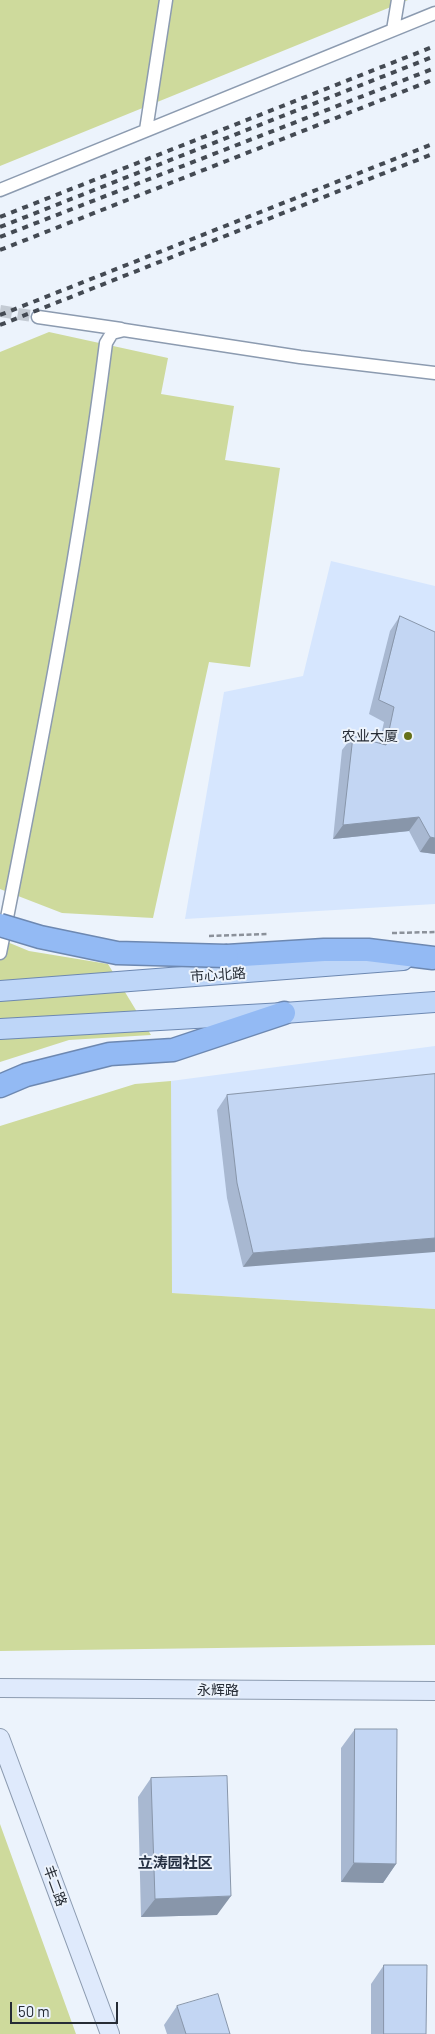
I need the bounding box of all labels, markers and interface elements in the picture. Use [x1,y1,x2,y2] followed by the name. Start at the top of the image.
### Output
[342,728,398,744] place label: 农业大厦
[402,730,414,742] marker: 农业大厦
[189,965,247,985] street label: 市心北路
[197,1682,239,1698] street label: 永辉路
[138,1854,212,1872] district label: 立涛园社区
[40,1863,70,1909] street label: 丰二路
[12,1992,120,2024] scale bar
[18,2002,50,2020] text: 50 m

